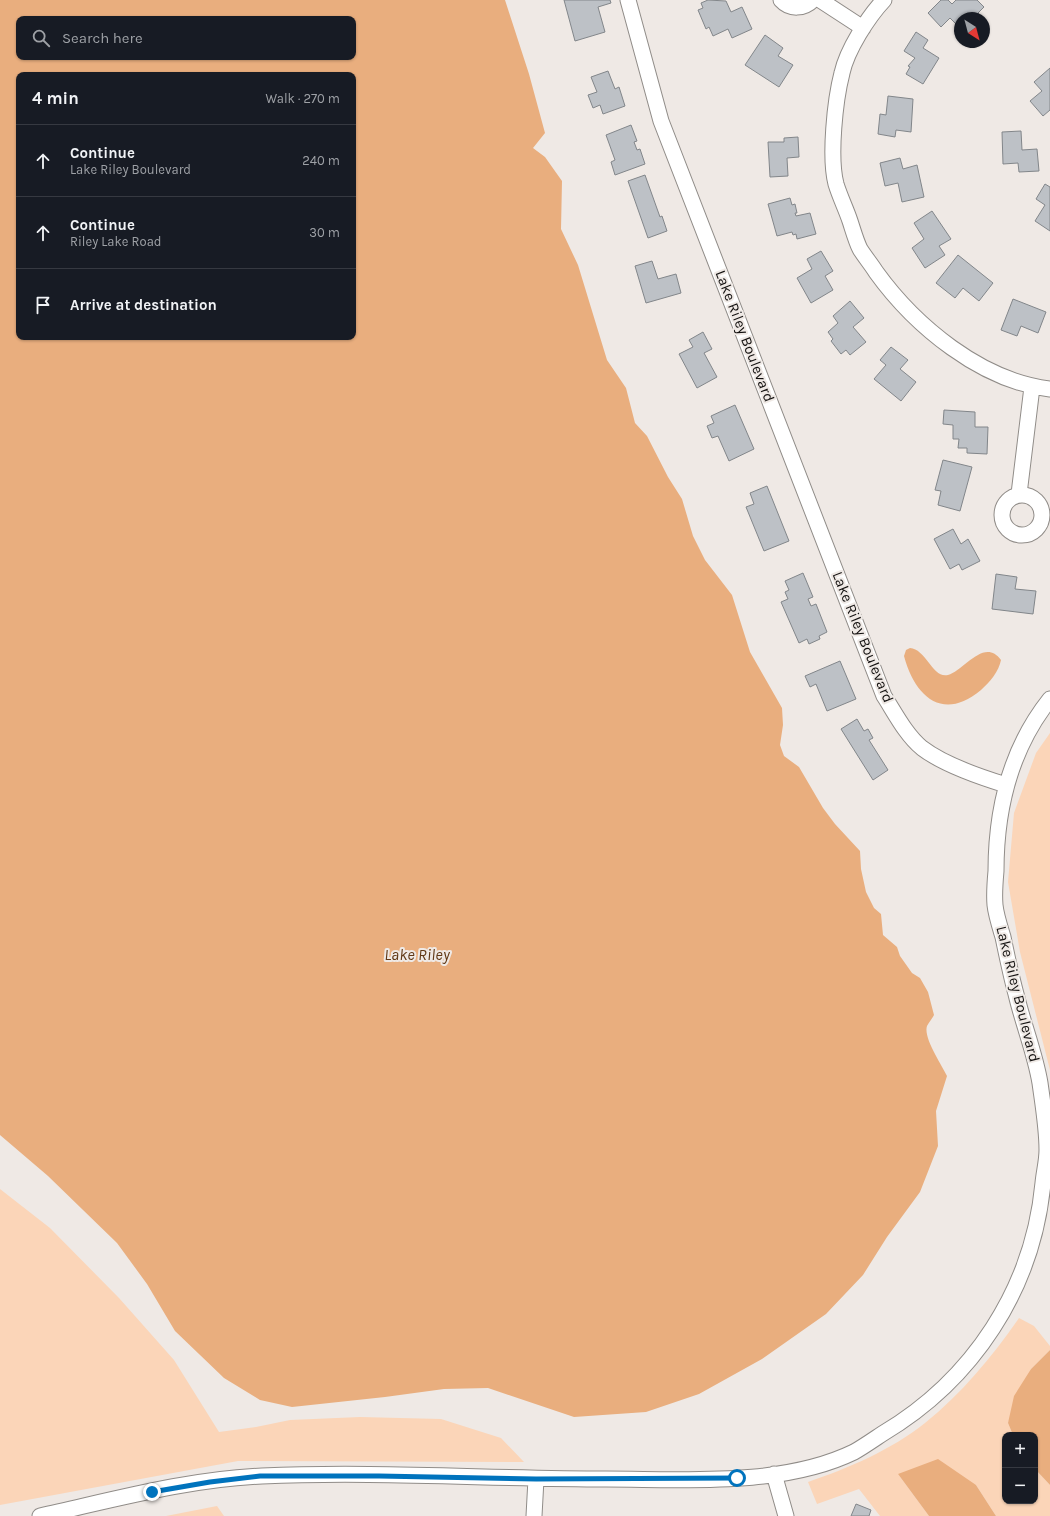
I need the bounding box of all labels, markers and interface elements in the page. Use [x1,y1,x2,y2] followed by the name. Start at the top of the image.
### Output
[954,12,990,48] north arrow
[16,16,356,60] search box
[30,27,52,49] icon: search
[62,29,143,47] text: Search here
[32,88,79,108] text: 4 min
[266,91,340,106] text: Walk · 270 m
[70,144,135,162] text: Continue
[32,150,54,172] icon: ahead
[302,153,340,168] text: 240 m
[70,162,191,177] text: Lake Riley Boulevard
[70,216,135,234] text: Continue
[32,222,54,244] icon: ahead
[309,225,340,240] text: 30 m
[70,234,162,249] text: Riley Lake Road
[712,268,778,404] street label: Lake Riley Boulevard
[32,294,54,316] icon: arrive
[70,296,217,314] text: Arrive at destination
[828,569,898,705] street label: Lake Riley Boulevard
[992,924,1044,1064] street label: Lake Riley Boulevard
[384,945,451,964] water label: Lake Riley
[1002,1432,1038,1504] map controls
[1002,1432,1038,1468] button: +
[1002,1468,1038,1504] button: −
[728,1469,746,1487] route start
[143,1483,161,1501] route end

